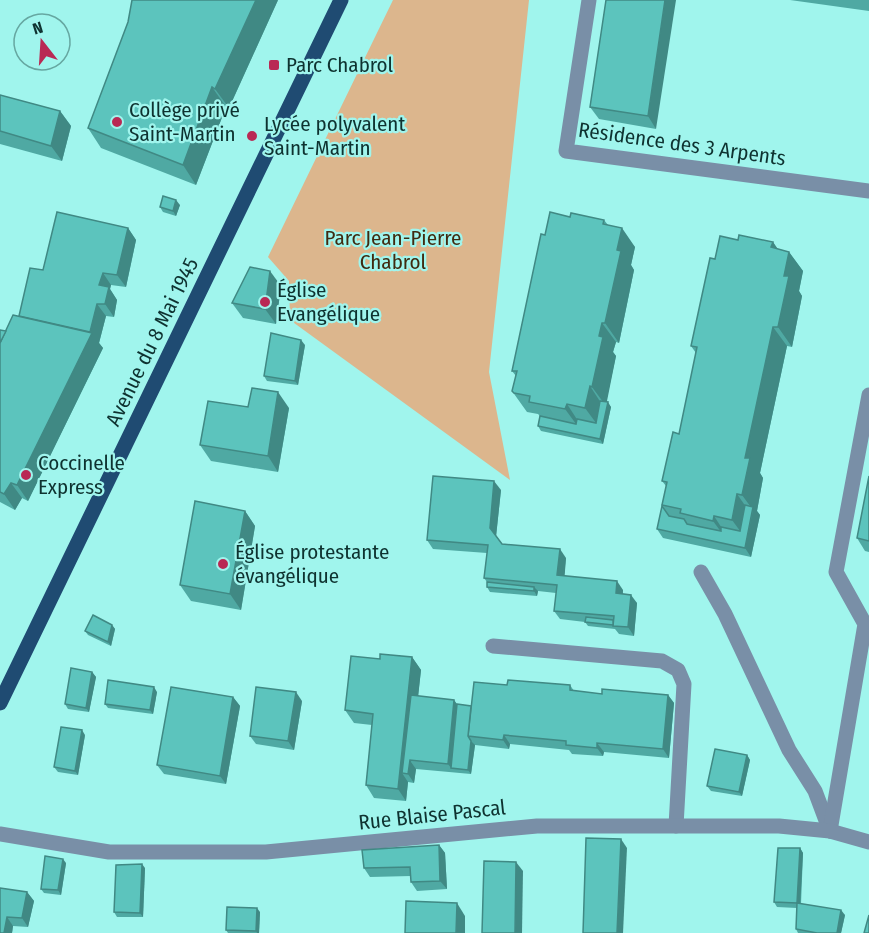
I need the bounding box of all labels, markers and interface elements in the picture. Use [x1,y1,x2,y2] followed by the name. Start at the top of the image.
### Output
[12,12,72,72] north arrow
[30,18,45,39] text: N
[286,52,394,78] place label: Parc Chabrol
[267,58,281,72] marker: Parc Chabrol
[129,97,240,147] place label: Collège privé Saint-Martin
[264,111,405,161] place label: Lycée polyvalent Saint-Martin
[110,115,124,129] marker: Collège privé Saint-Martin
[577,117,787,171] street label: Résidence des 3 Arpents
[245,129,259,143] marker: Lycée polyvalent Saint-Martin
[325,225,461,275] park label: Parc Jean-Pierre Chabrol
[100,254,204,430] street label: Avenue du 8 Mai 1945
[277,277,380,327] place label: Église Evangélique
[258,295,272,309] marker: Église Evangélique
[38,450,125,500] place label: Coccinelle Express
[19,468,33,482] marker: Coccinelle Express
[235,539,389,589] place label: Église protestante évangélique
[216,557,230,571] marker: Église protestante évangélique
[357,794,507,836] street label: Rue Blaise Pascal

